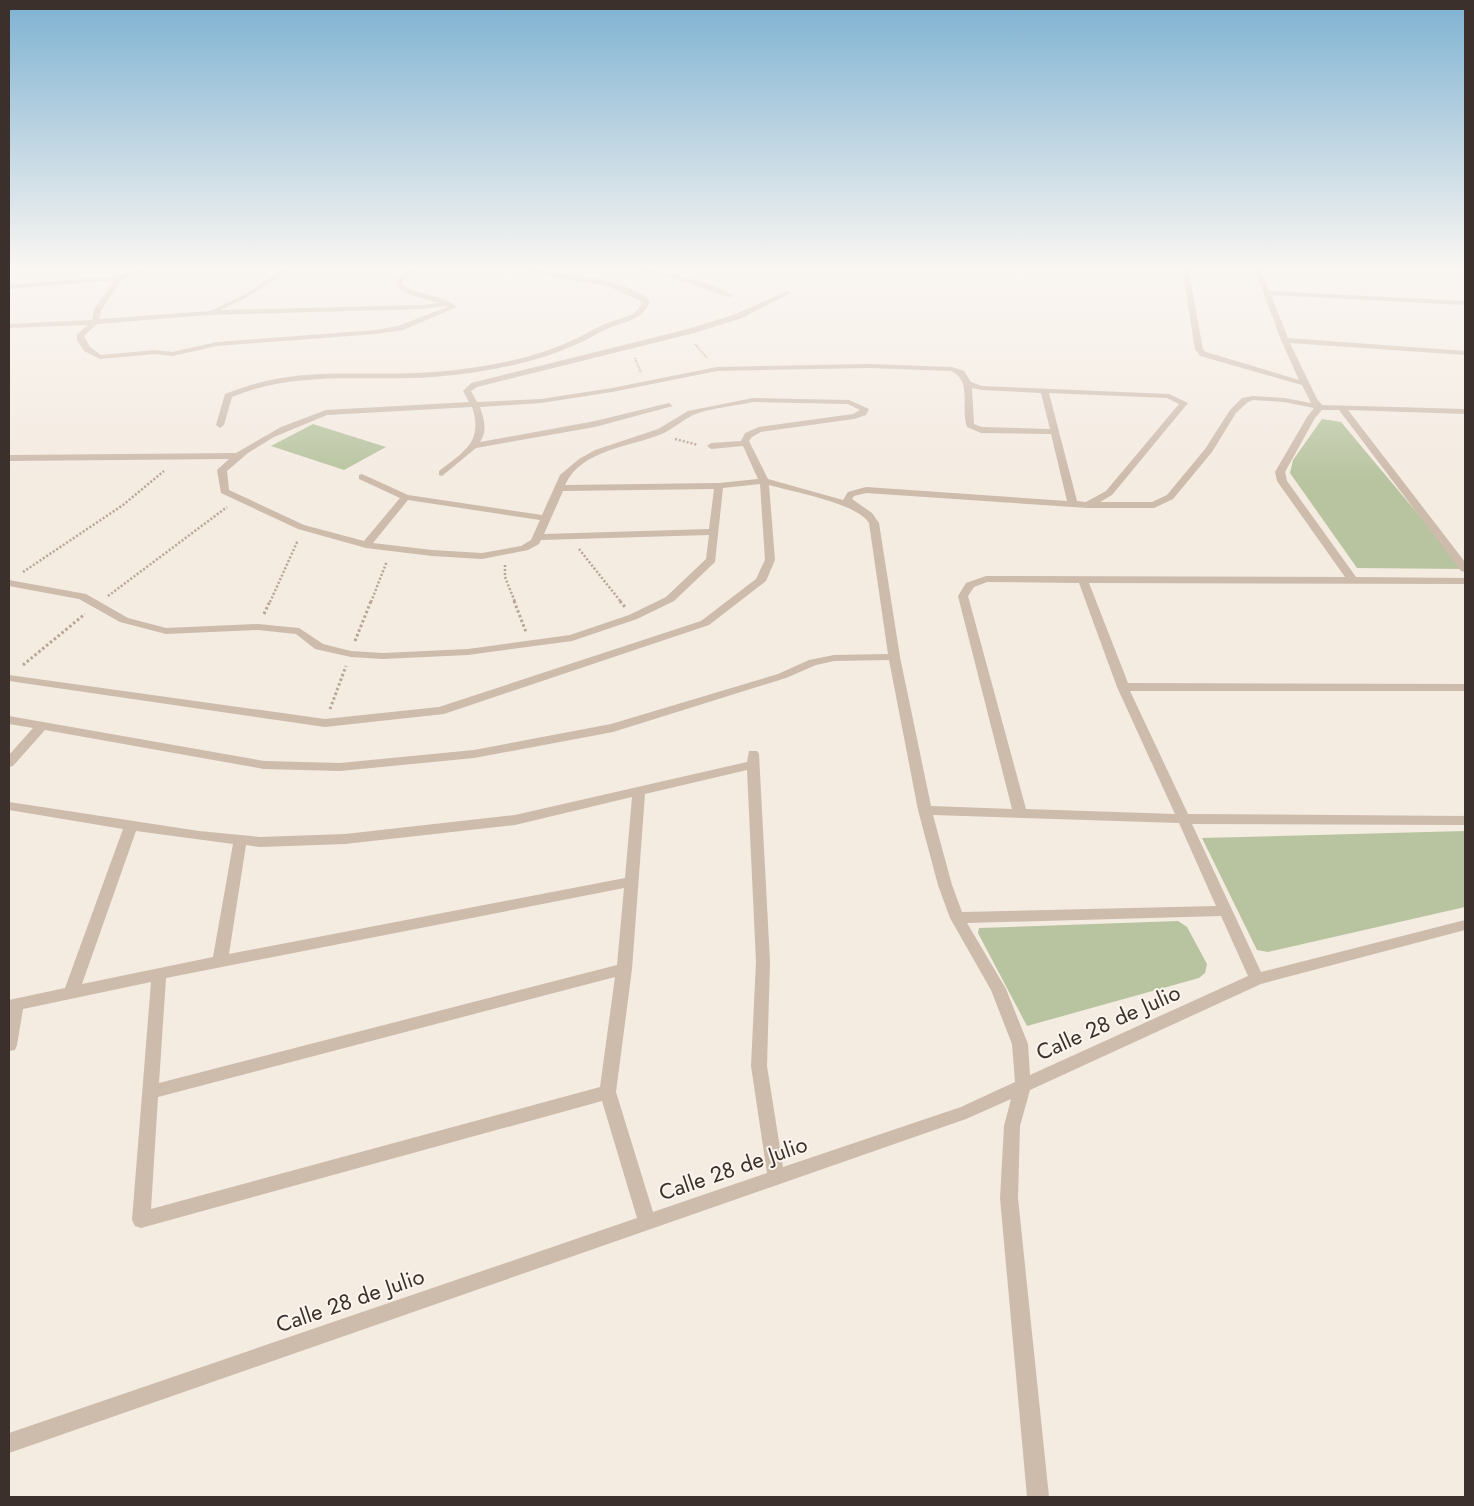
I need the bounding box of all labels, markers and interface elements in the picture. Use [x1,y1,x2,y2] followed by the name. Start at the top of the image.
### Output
[1031,976,1185,1068] street label: Calle 28 de Julio
[655,1128,811,1208] street label: Calle 28 de Julio
[272,1260,428,1340] street label: Calle 28 de Julio

